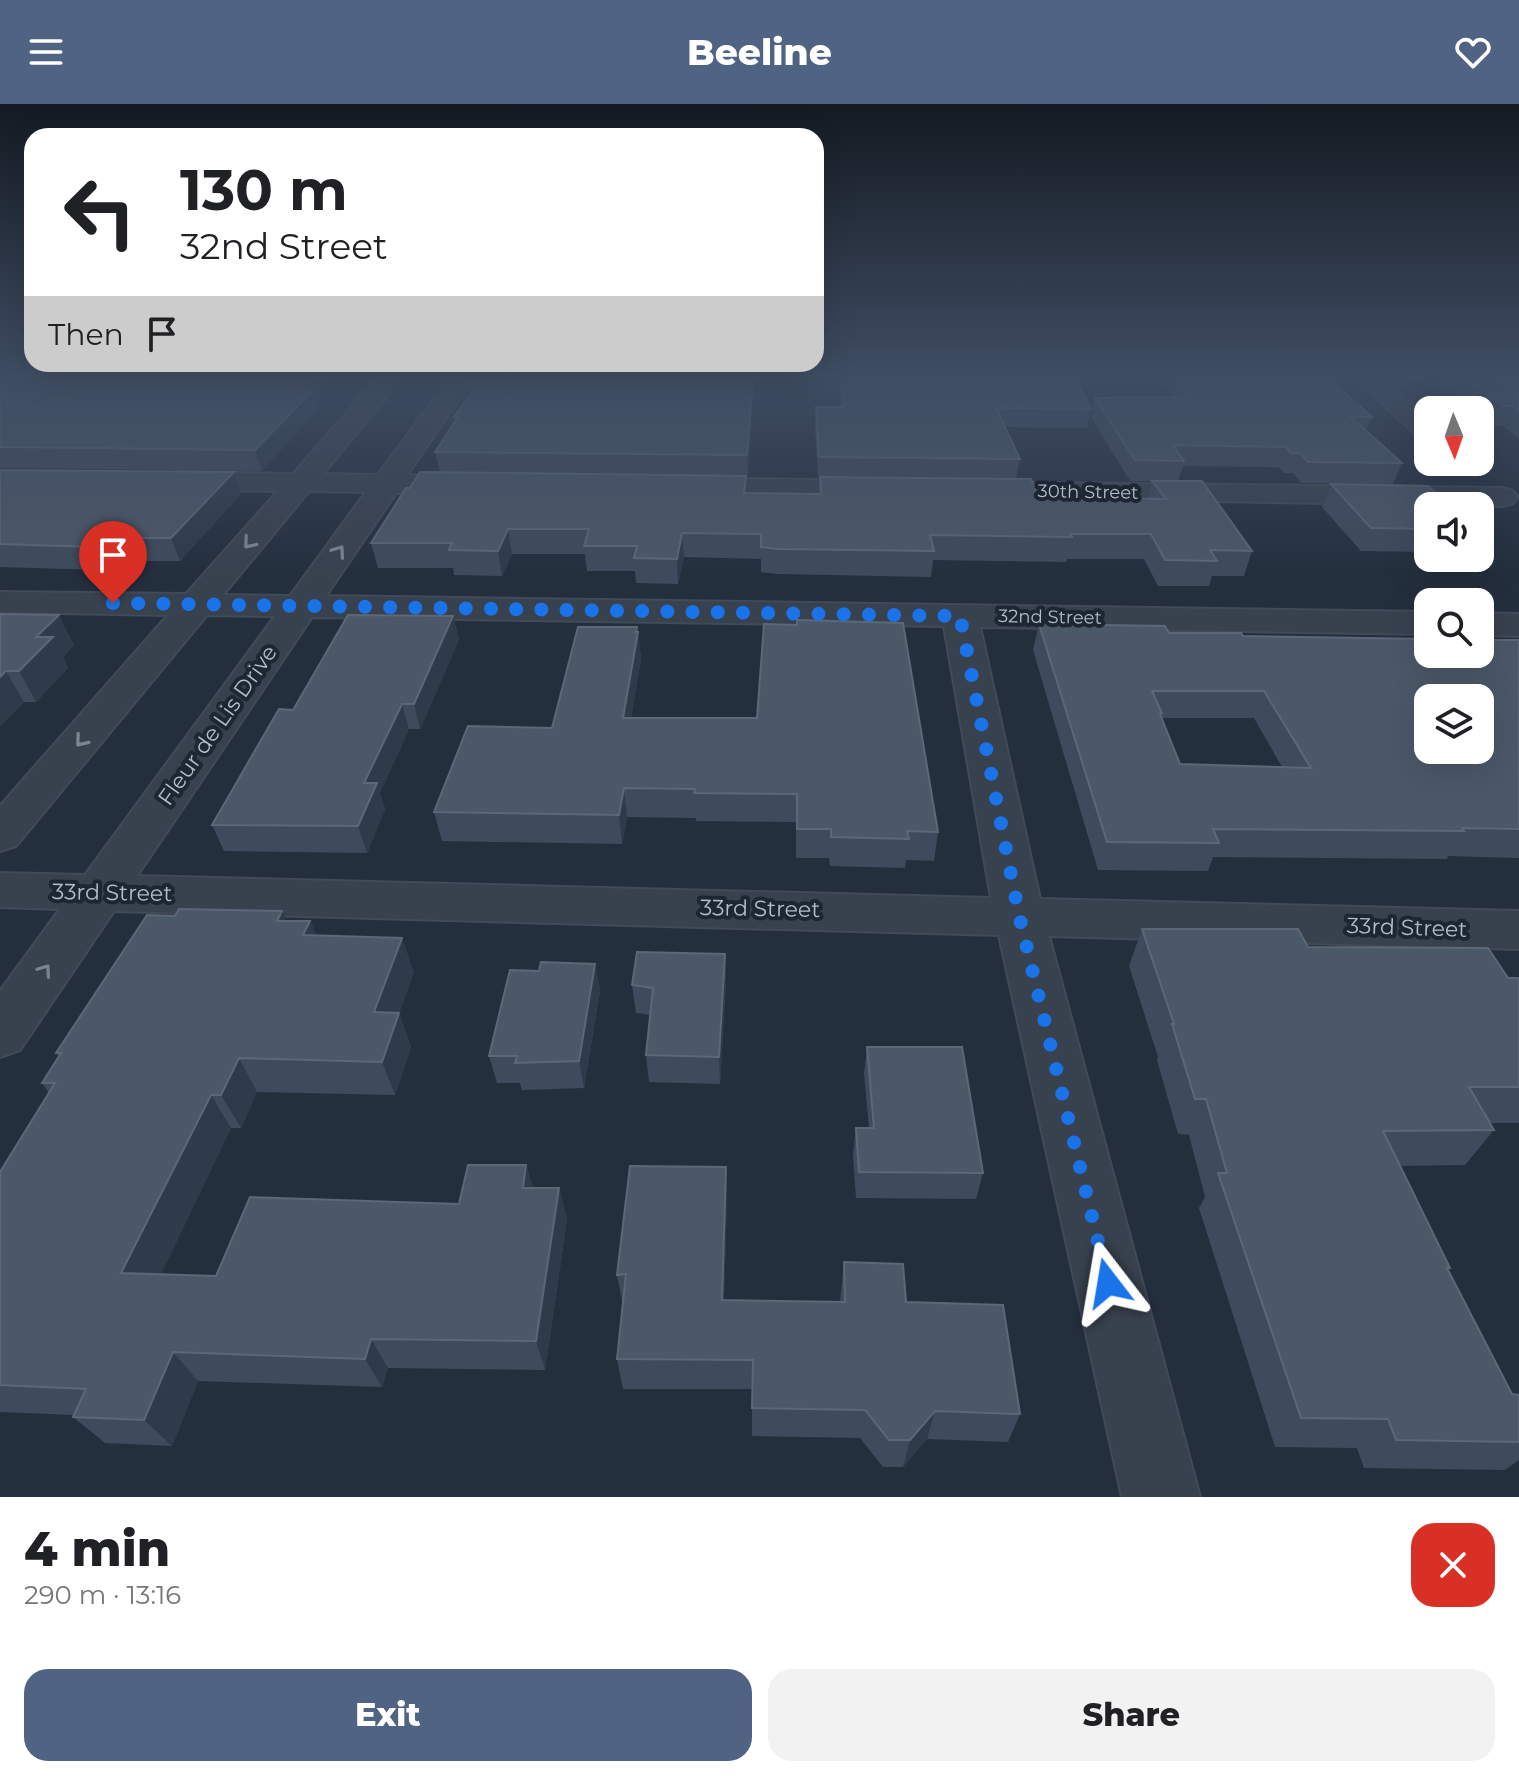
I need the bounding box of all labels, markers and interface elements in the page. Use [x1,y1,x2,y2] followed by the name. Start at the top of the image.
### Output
[24,30,68,74] icon: menu
[687,30,832,74] text: Beeline
[1451,30,1495,74] icon: heart
[180,156,348,224] text: 130 m
[48,160,152,264] icon: left
[180,224,388,268] text: 32nd Street
[140,312,184,356] icon: arrive
[48,316,124,353] text: Then
[1414,396,1494,476] north arrow
[1414,396,1494,764] map controls
[1037,480,1139,504] street label: 30th Street
[1414,492,1494,572] button: sound
[79,521,147,603] pin
[91,533,135,577] icon: arrive
[244,534,259,548] one-way arrow
[329,545,344,559] one-way arrow
[1414,588,1494,668] button: search
[998,605,1102,629] street label: 32nd Street
[152,640,283,811] street label: Fleur de Lis Drive
[1414,684,1494,764] button: layers
[76,732,90,746] one-way arrow
[52,878,172,907] street label: 33rd Street
[700,894,820,923] street label: 33rd Street
[1346,912,1468,943] street label: 33rd Street
[35,964,50,978] one-way arrow
[1066,1241,1150,1325] position arrow
[24,1520,170,1578] text: 4 min
[1411,1523,1495,1607] button: close
[24,1579,181,1611] text: 290 m · 13:16
[24,1669,752,1761] button: Exit
[768,1669,1495,1761] button: Share

